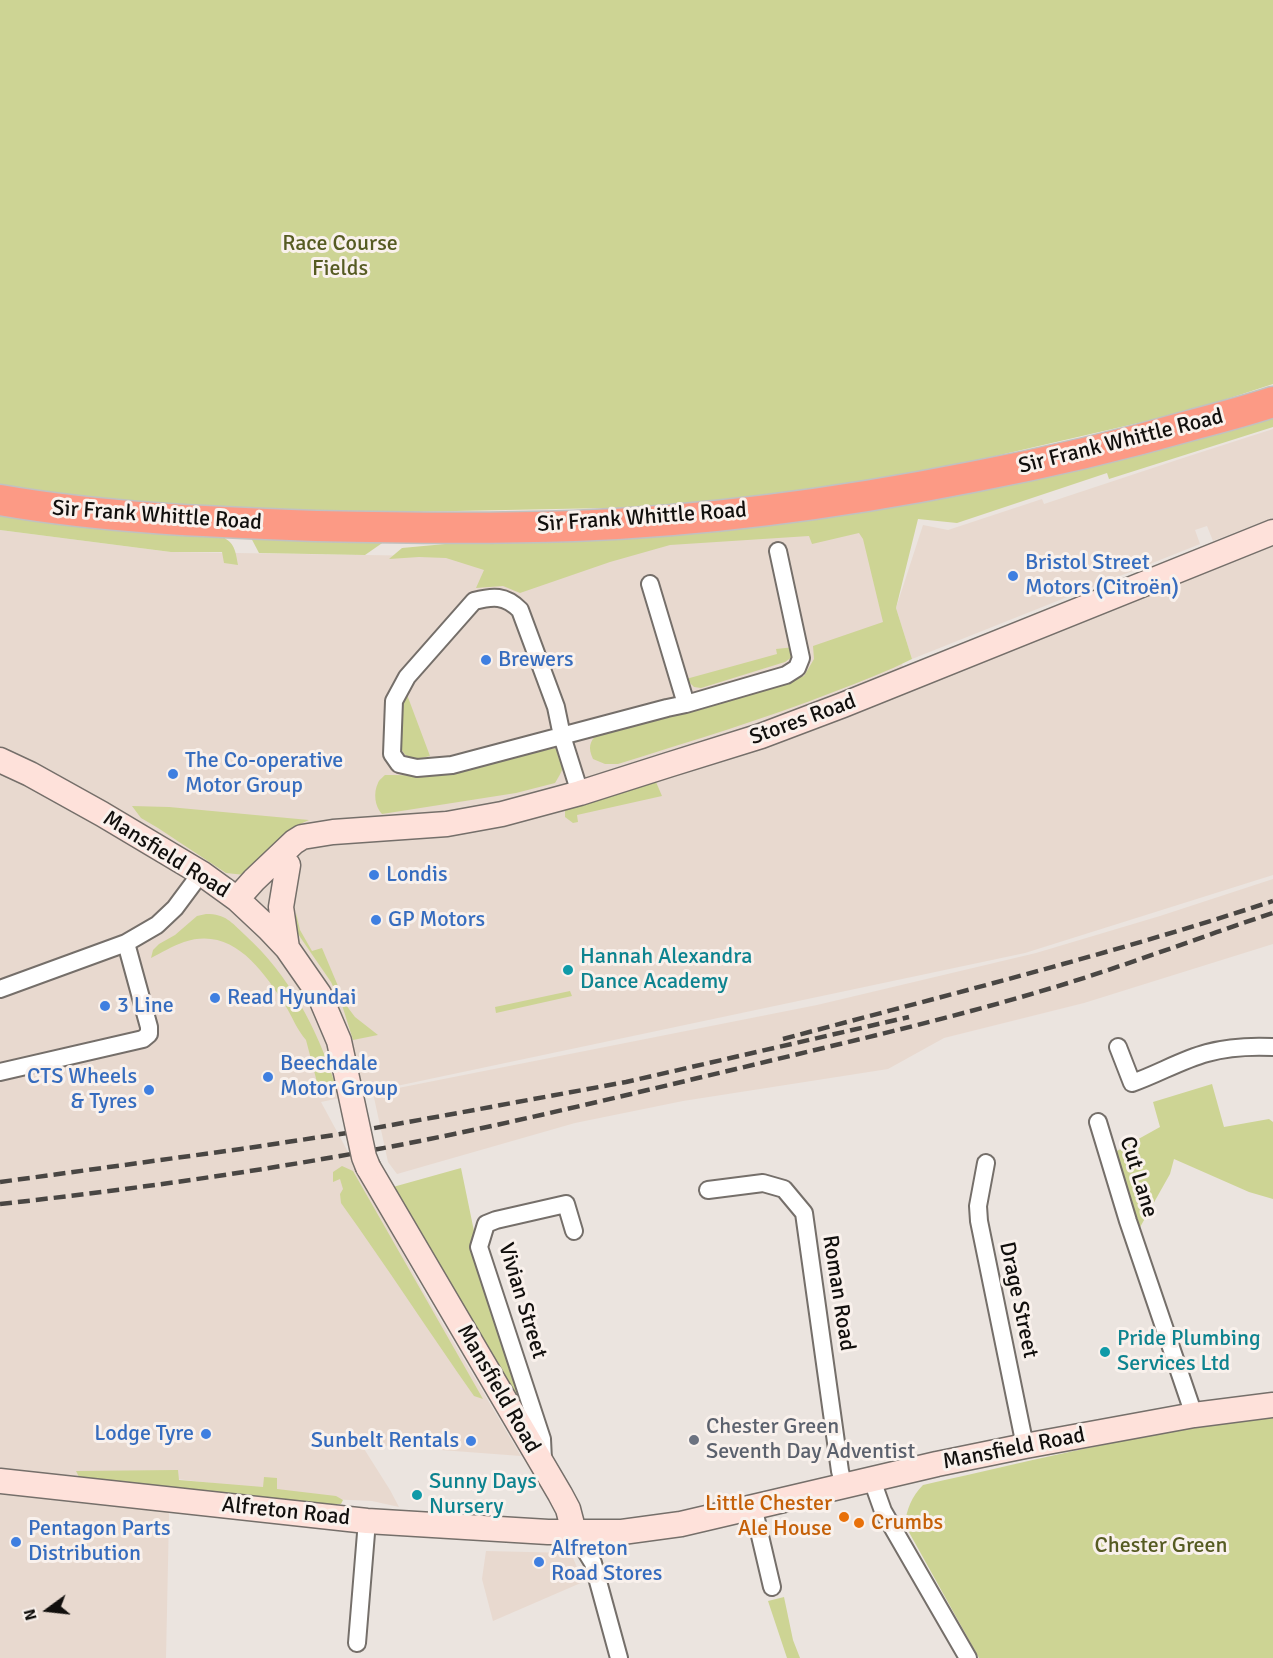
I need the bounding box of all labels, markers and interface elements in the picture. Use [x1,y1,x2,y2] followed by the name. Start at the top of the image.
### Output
[282,231,398,282] park label: Race Course Fields
[1016,404,1226,480] street label: Sir Frank Whittle Road
[51,496,263,536] street label: Sir Frank Whittle Road
[536,498,748,538] street label: Sir Frank Whittle Road
[1025,550,1179,602] place label: Bristol Street Motors (Citroën)
[1006,569,1020,583] marker: Bristol Street Motors (Citroën)
[498,647,574,673] place label: Brewers
[479,653,493,667] marker: Brewers
[746,689,860,751] street label: Stores Road
[185,748,343,800] place label: The Co-operative Motor Group
[166,767,180,781] marker: The Co-operative Motor Group
[98,806,234,904] street label: Mansfield Road
[386,862,448,888] place label: Londis
[367,868,381,882] marker: Londis
[388,907,485,933] place label: GP Motors
[369,913,383,927] marker: GP Motors
[580,944,752,996] place label: Hannah Alexandra Dance Academy
[561,963,575,977] marker: Hannah Alexandra Dance Academy
[227,985,356,1011] place label: Read Hyundai
[208,991,222,1005] marker: Read Hyundai
[117,993,174,1019] place label: 3 Line
[98,999,112,1013] marker: 3 Line
[280,1051,398,1102] place label: Beechdale Motor Group
[27,1064,137,1116] place label: CTS Wheels & Tyres
[261,1070,275,1084] marker: Beechdale Motor Group
[142,1083,156,1097] marker: CTS Wheels & Tyres
[1113,1133,1163,1221] street label: Cut Lane
[816,1233,860,1353] street label: Roman Road
[492,1240,552,1362] street label: Vivian Street
[993,1240,1043,1360] street label: Drage Street
[451,1320,545,1458] street label: Mansfield Road
[1117,1326,1261,1378] place label: Pride Plumbing Services Ltd
[1098,1345,1112,1359] marker: Pride Plumbing Services Ltd
[706,1414,915,1466] place label: Chester Green Seventh Day Adventist
[94,1421,194,1447] place label: Lodge Tyre
[941,1422,1087,1476] street label: Mansfield Road
[199,1427,213,1441] marker: Lodge Tyre
[311,1428,459,1454] place label: Sunbelt Rentals
[687,1433,701,1447] marker: Chester Green Seventh Day Adventist
[464,1434,478,1448] marker: Sunbelt Rentals
[429,1469,537,1520] place label: Sunny Days Nursery
[410,1488,424,1502] marker: Sunny Days Nursery
[705,1491,832,1542] place label: Little Chester Ale House
[221,1492,351,1532] street label: Alfreton Road
[837,1510,851,1524] marker: Little Chester Ale House
[871,1510,943,1536] place label: Crumbs
[28,1516,171,1568] place label: Pentagon Parts Distribution
[852,1516,866,1530] marker: Crumbs
[1094,1533,1228,1559] park label: Chester Green
[9,1535,23,1549] marker: Pentagon Parts Distribution
[551,1536,662,1588] place label: Alfreton Road Stores
[532,1555,546,1569] marker: Alfreton Road Stores
[18,1580,78,1640] north arrow
[20,1607,42,1623] text: N

